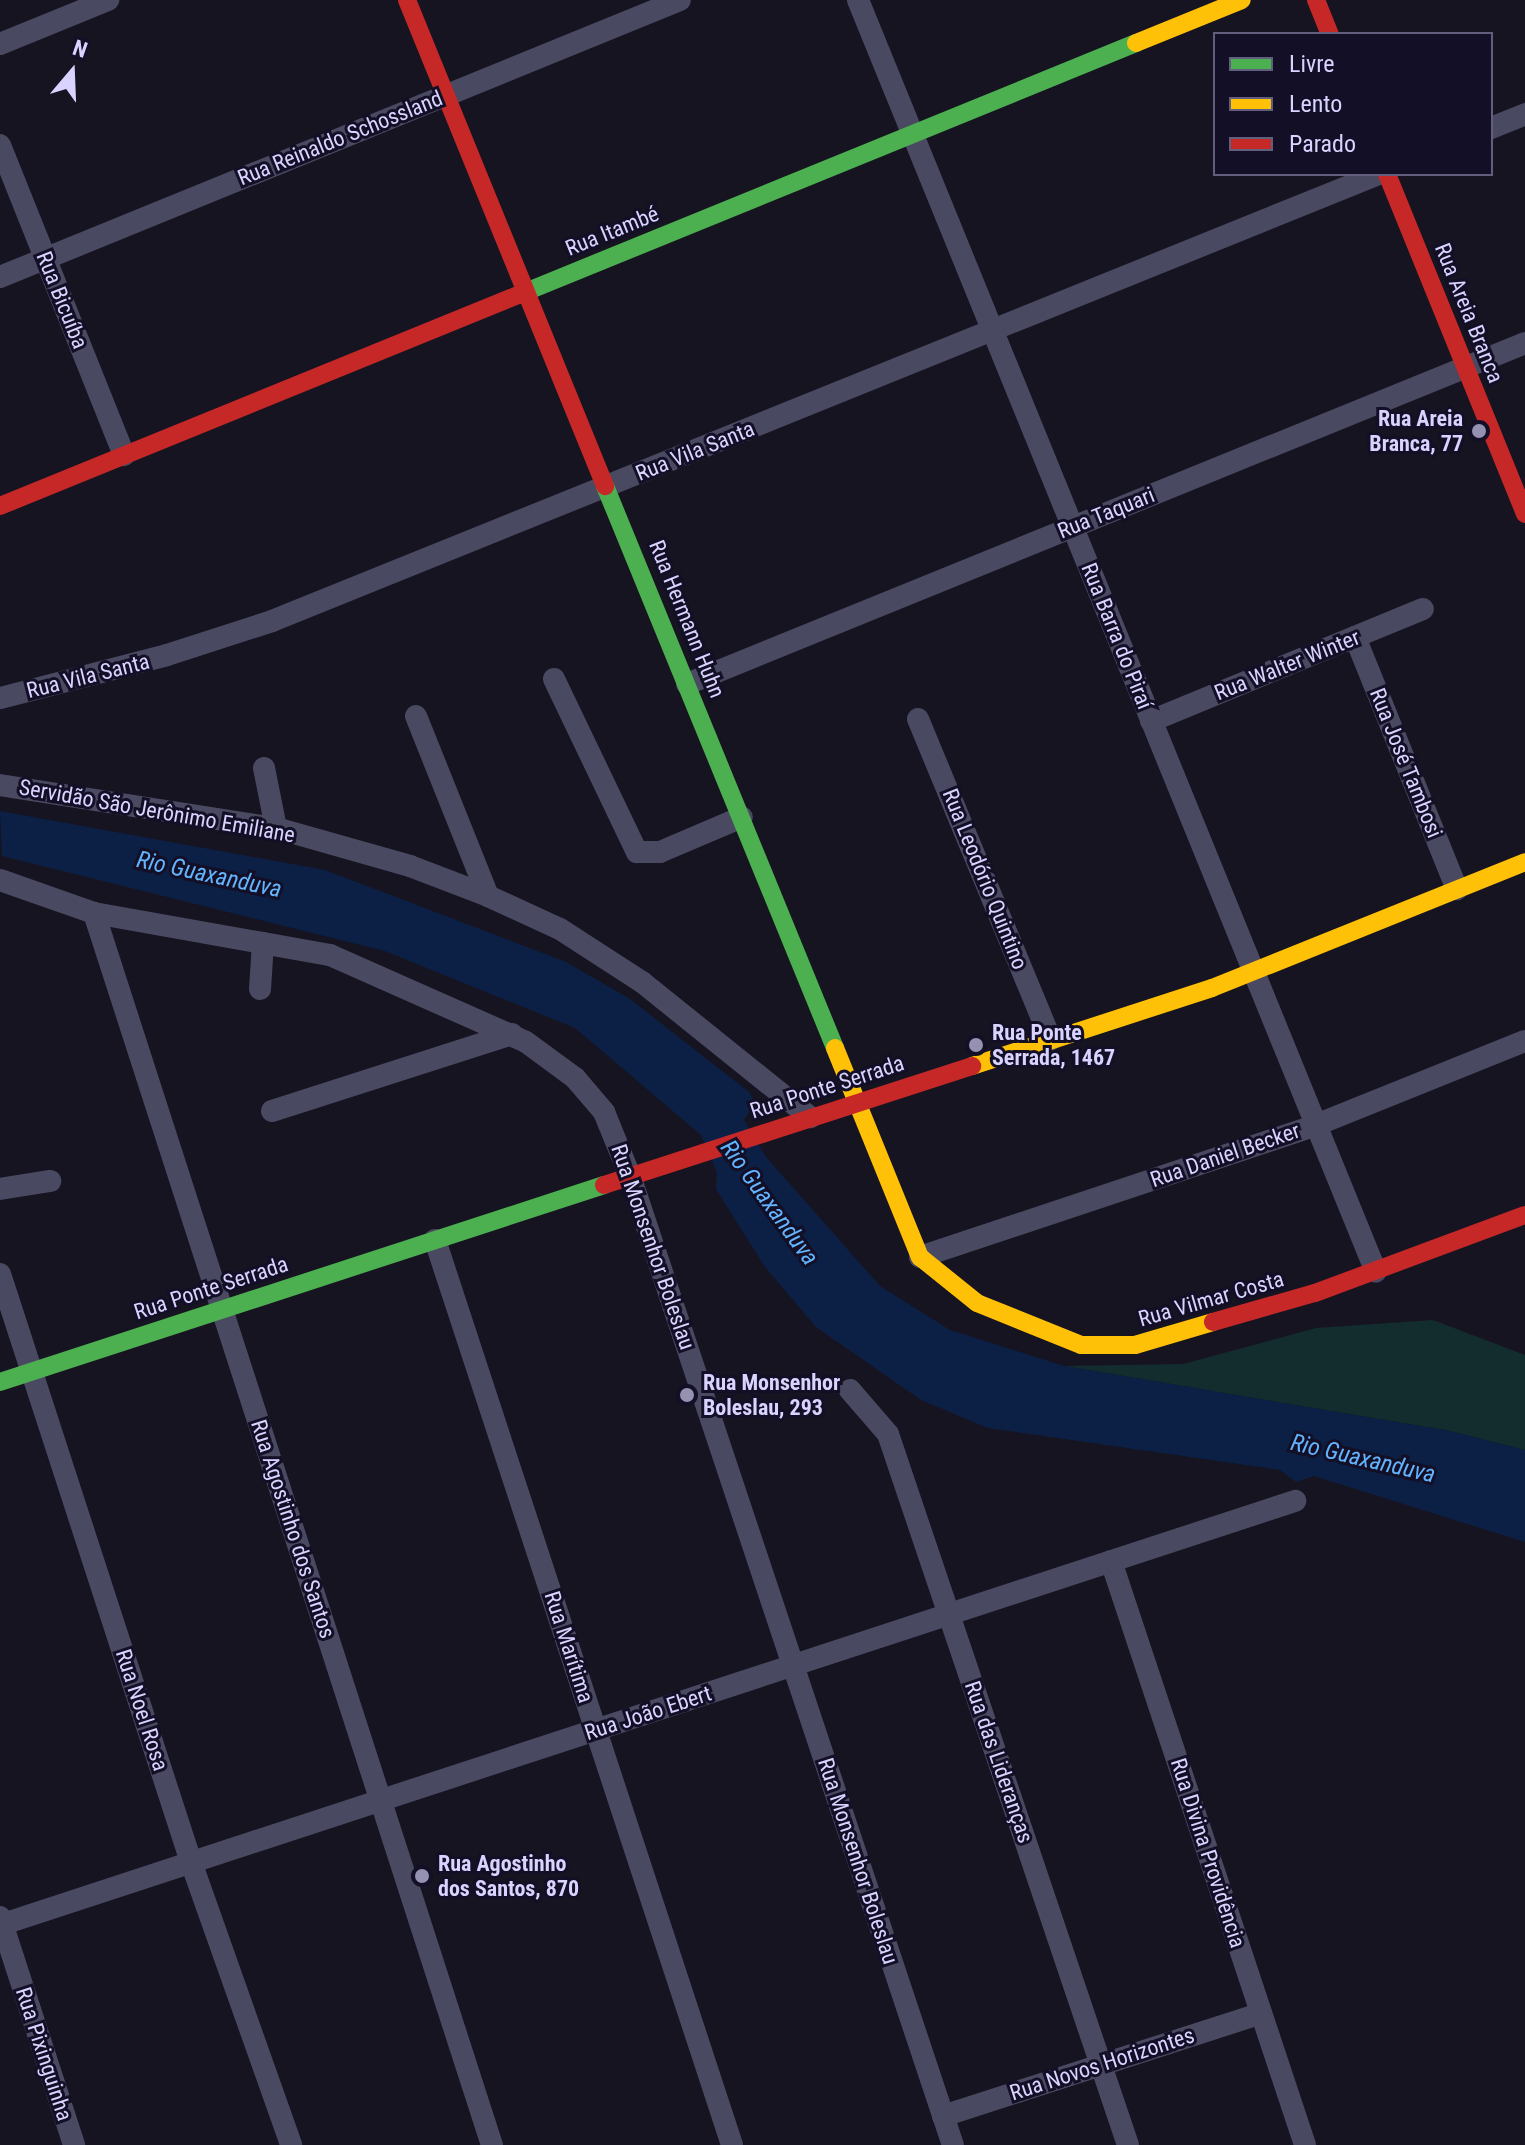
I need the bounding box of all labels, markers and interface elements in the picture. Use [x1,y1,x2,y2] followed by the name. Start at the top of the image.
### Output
[32,32,112,112] north arrow
[1213,32,1493,176] legend
[70,35,90,63] text: N
[1289,50,1335,78] text: Livre
[234,85,446,191] street label: Rua Reinaldo Schossland
[1289,90,1342,118] text: Lento
[1289,130,1356,158] text: Parado
[562,200,662,262] street label: Rua Itambé
[1429,239,1509,387] street label: Rua Areia Branca
[31,248,93,352] street label: Rua Bicuíba
[1369,405,1463,456] place label: Rua Areia Branca, 77
[632,415,758,487] street label: Rua Vila Santa
[1470,422,1488,440] marker: Rua Areia Branca, 77
[1053,482,1159,544] street label: Rua Taquari
[643,536,731,702] street label: Rua Hermann Huhn
[1076,559,1158,713] street label: Rua Barra do Piraí
[1210,624,1364,706] street label: Rua Walter Winter
[24,648,152,704] street label: Rua Vila Santa
[1364,684,1448,842] street label: Rua José Tambosi
[17,774,297,848] street label: Servidão São Jerônimo Emiliane
[937,785,1033,973] street label: Rua Leodório Quintino
[134,846,284,904] water label: Rio Guaxanduva
[992,1019,1115,1070] place label: Rua Ponte Serrada, 1467
[967,1036,985,1054] marker: Rua Ponte Serrada, 1467
[747,1050,907,1124] street label: Rua Ponte Serrada
[1147,1117,1303,1193] street label: Rua Daniel Becker
[714,1135,824,1271] water label: Rio Guaxanduva
[605,1141,701,1353] street label: Rua Monsenhor Boleslau
[131,1251,291,1325] street label: Rua Ponte Serrada
[1135,1266,1287,1332] street label: Rua Vilmar Costa
[703,1369,840,1420] place label: Rua Monsenhor Boleslau, 293
[678,1386,696,1404] marker: Rua Monsenhor Boleslau, 293
[245,1416,341,1642] street label: Rua Agostinho dos Santos
[1288,1428,1438,1490] water label: Rio Guaxanduva
[539,1588,599,1706] street label: Rua Marítima
[110,1646,174,1774] street label: Rua Noel Rosa
[959,1678,1039,1846] street label: Rua das Lideranças
[581,1680,715,1746] street label: Rua João Ebert
[812,1755,904,1967] street label: Rua Monsenhor Boleslau
[1165,1755,1251,1951] street label: Rua Divina Providência
[438,1850,579,1902] place label: Rua Agostinho dos Santos, 870
[413,1867,431,1885] marker: Rua Agostinho dos Santos, 870
[10,1984,78,2124] street label: Rua Pixinguinha
[1006,2022,1198,2106] street label: Rua Novos Horizontes

